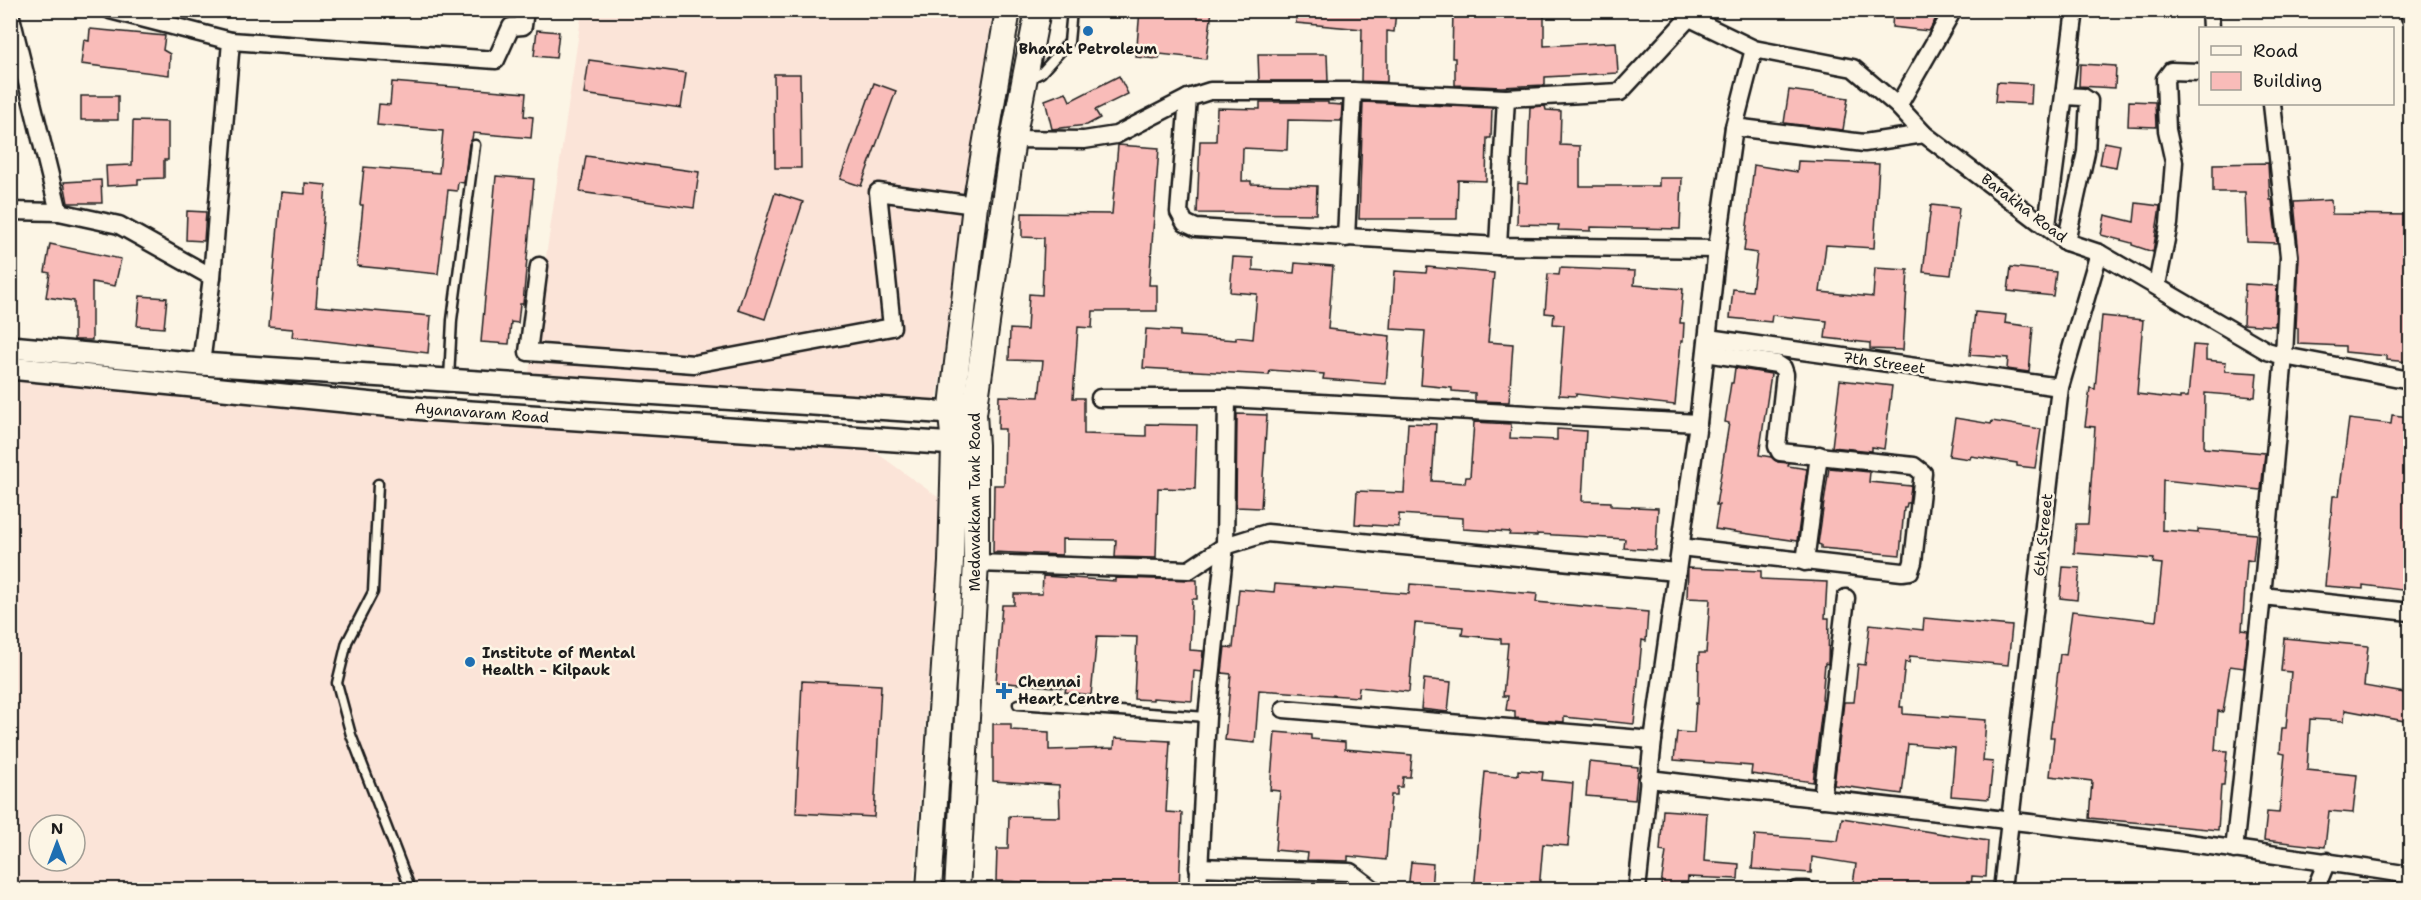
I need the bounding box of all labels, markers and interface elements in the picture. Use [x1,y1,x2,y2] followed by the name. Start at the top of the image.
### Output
[1081,24,1095,38] marker: Bharat Petroleum
[2199,27,2394,105] legend
[1019,39,1158,59] place label: Bharat Petroleum
[2253,39,2298,63] text: Road
[2253,69,2322,93] text: Building
[1977,169,2071,247] street label: Barakha Road
[1841,347,1927,379] street label: 7th Streeet
[414,398,550,428] street label: Ayanavaram Road
[965,412,985,592] street label: Medavakkam Tank Road
[2029,492,2057,578] street label: 6th Streeet
[482,643,635,680] place label: Institute of Mental Health - Kilpauk
[463,655,477,669] marker: Institute of Mental Health - Kilpauk
[1018,672,1120,709] place label: Chennai Heart Centre
[995,682,1013,700] marker: Chennai Heart Centre
[27,813,87,873] north arrow
[51,818,63,839] text: N

